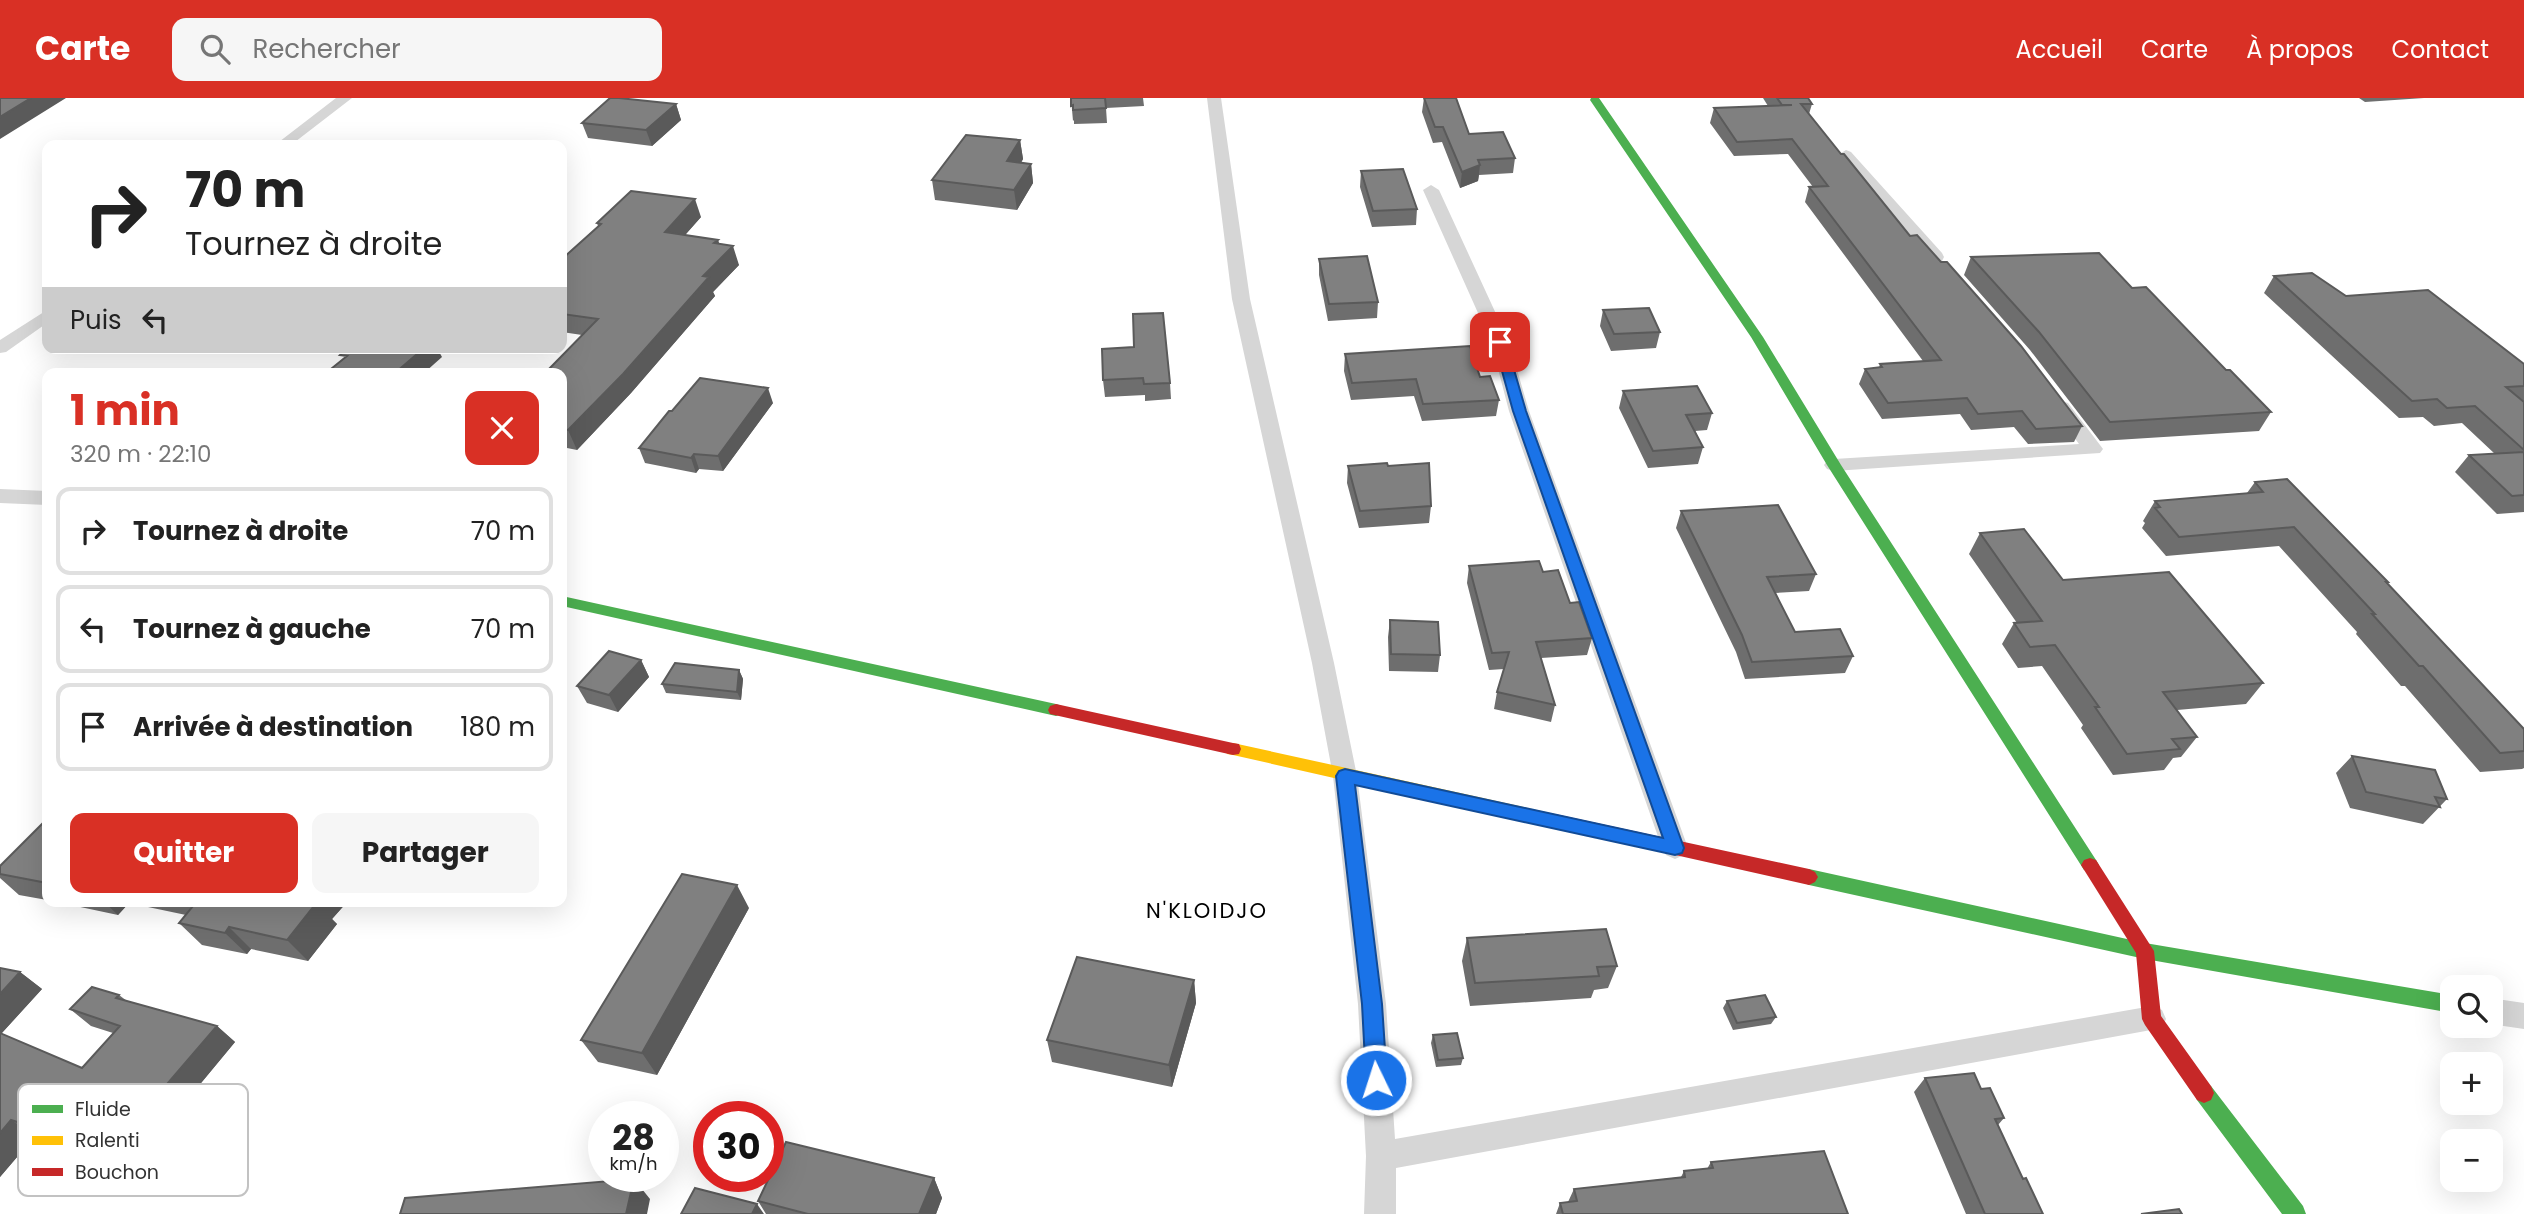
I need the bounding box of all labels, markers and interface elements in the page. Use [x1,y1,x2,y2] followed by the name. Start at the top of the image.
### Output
[172,18,662,81] search box
[35,25,130,72] text: Carte
[196,30,234,68] icon: search
[252,31,401,67] text: Rechercher
[2016,33,2103,66] text: Accueil
[2141,33,2208,66] text: Carte
[2246,33,2353,66] text: À propos
[2391,33,2489,66] text: Contact
[185,156,305,224] text: 70 m
[70,168,161,259] icon: right
[185,221,442,266] text: Tournez à droite
[136,301,174,339] icon: left
[70,302,122,338] text: Puis
[1470,312,1530,372] pin
[1481,323,1519,361] icon: arrive
[70,381,180,440] text: 1 min
[465,391,539,465] button: close
[70,438,211,470] text: 320 m · 22:10
[74,512,112,550] icon: right
[133,513,348,549] text: Tournez à droite
[471,513,535,549] text: 70 m
[74,610,112,648] icon: left
[133,611,371,647] text: Tournez à gauche
[471,611,535,647] text: 70 m
[74,708,112,746] icon: arrive
[133,709,413,745] text: Arrivée à destination
[460,709,535,745] text: 180 m
[70,813,298,893] button: Quitter
[312,813,539,893] button: Partager
[1146,896,1268,925] district label: N'KLOIDJO
[2440,975,2503,1192] map controls
[2440,975,2503,1038] button: search
[1339,1043,1413,1117] position arrow
[2440,1052,2503,1115] button: +
[18,1084,248,1196] legend
[75,1096,131,1123] text: Fluide
[693,1101,784,1192] speed limit sign: 30
[612,1113,655,1162] text: 28
[75,1127,140,1154] text: Ralenti
[2440,1129,2503,1192] button: −
[610,1151,657,1176] text: km/h
[75,1159,159,1186] text: Bouchon

